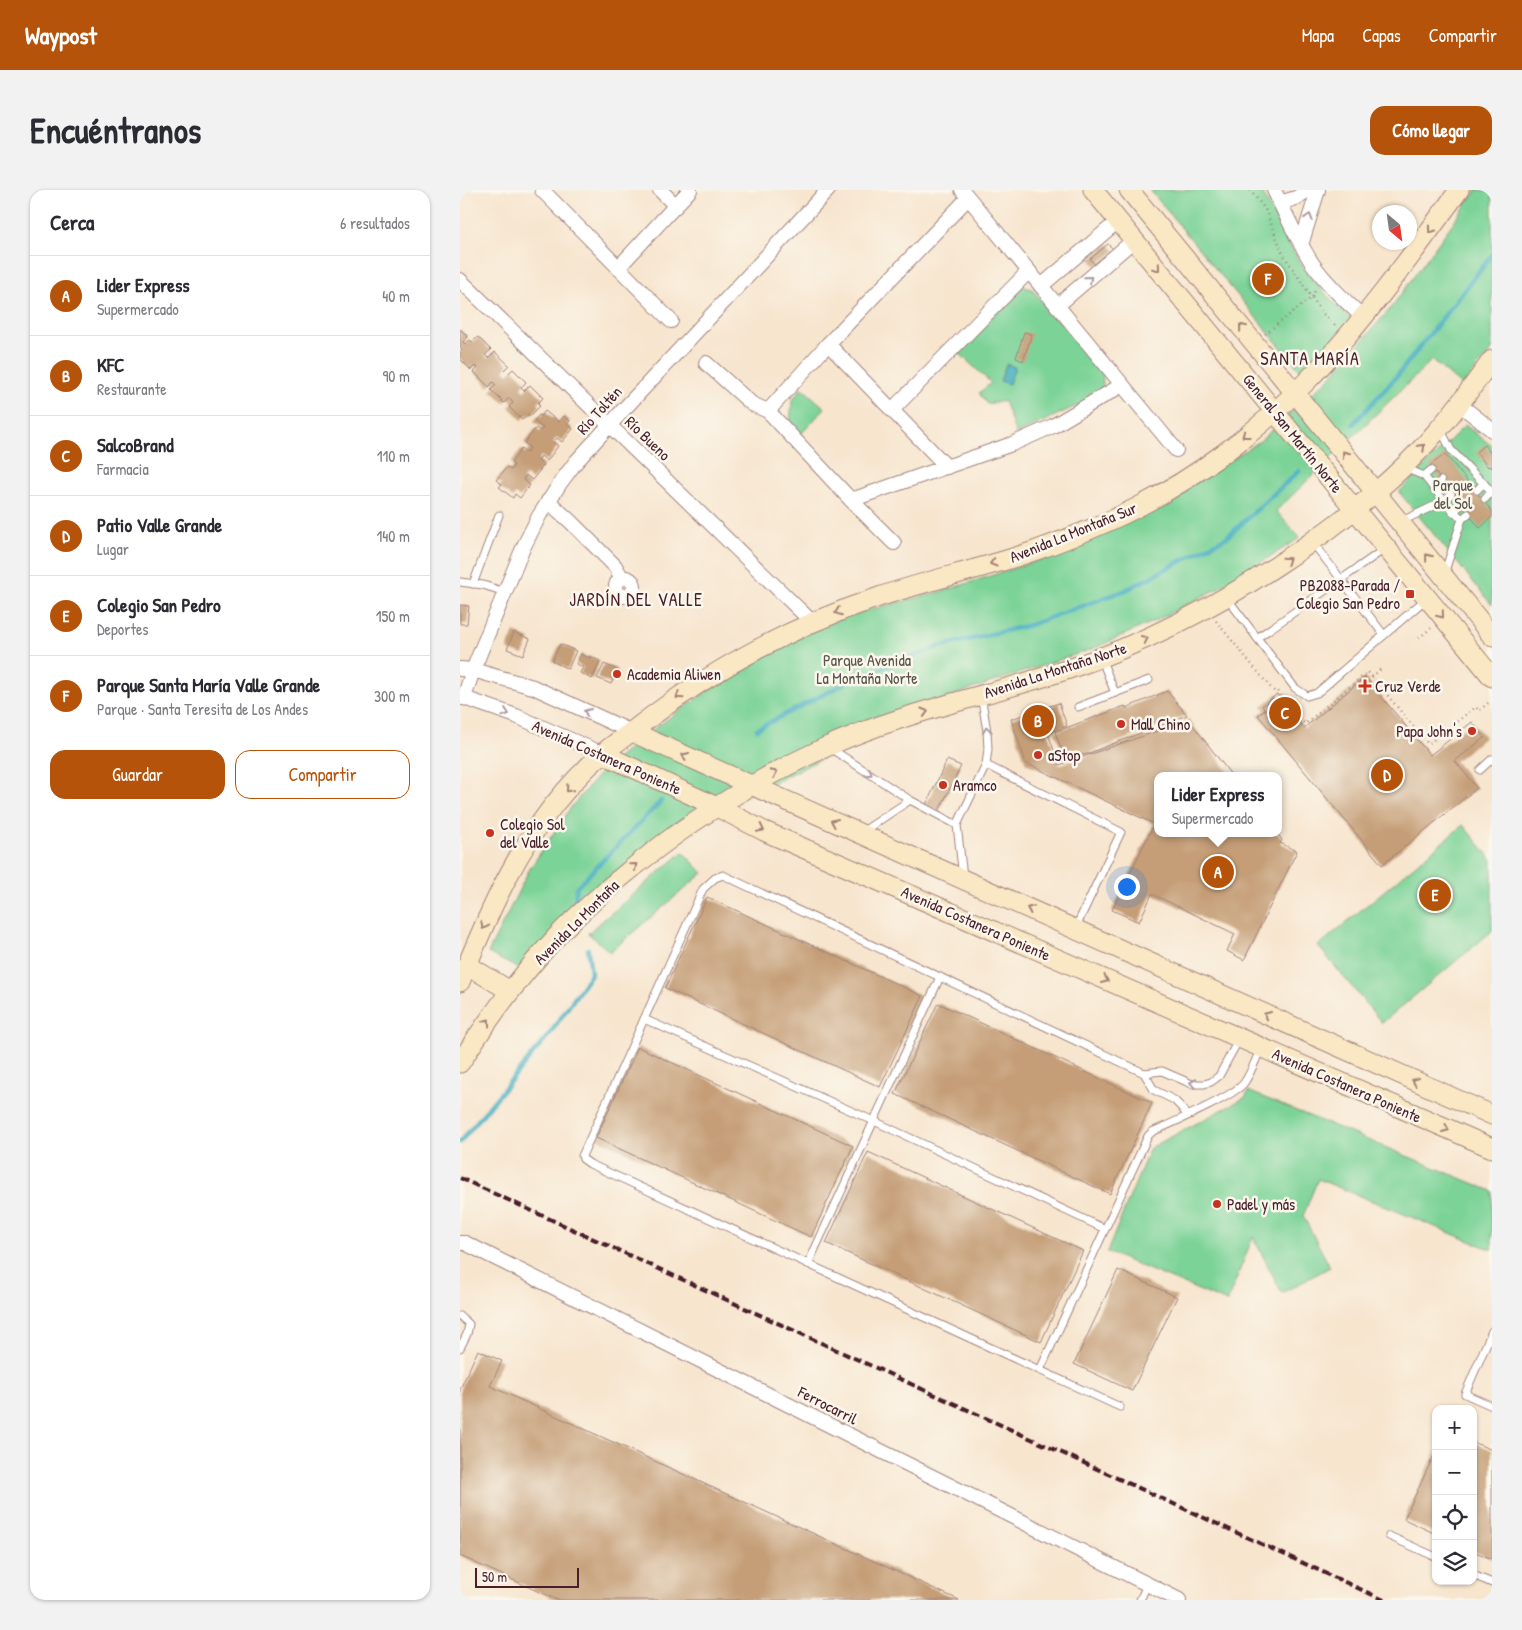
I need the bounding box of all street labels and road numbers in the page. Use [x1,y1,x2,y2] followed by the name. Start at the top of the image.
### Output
[1238,369,1348,498] street label: General San Martín Norte
[571,381,627,439] street label: Río Toltén
[620,411,676,466] street label: Río Bueno
[1006,496,1140,568] street label: Avenida La Montaña Sur
[981,636,1130,703] street label: Avenida La Montaña Norte
[529,714,686,800] street label: Avenida Costanera Poniente
[529,875,623,969] street label: Avenida La Montaña
[898,880,1055,966] street label: Avenida Costanera Poniente
[1269,1042,1426,1128] street label: Avenida Costanera Poniente
[794,1380,862,1430] street label: Ferrocarril

